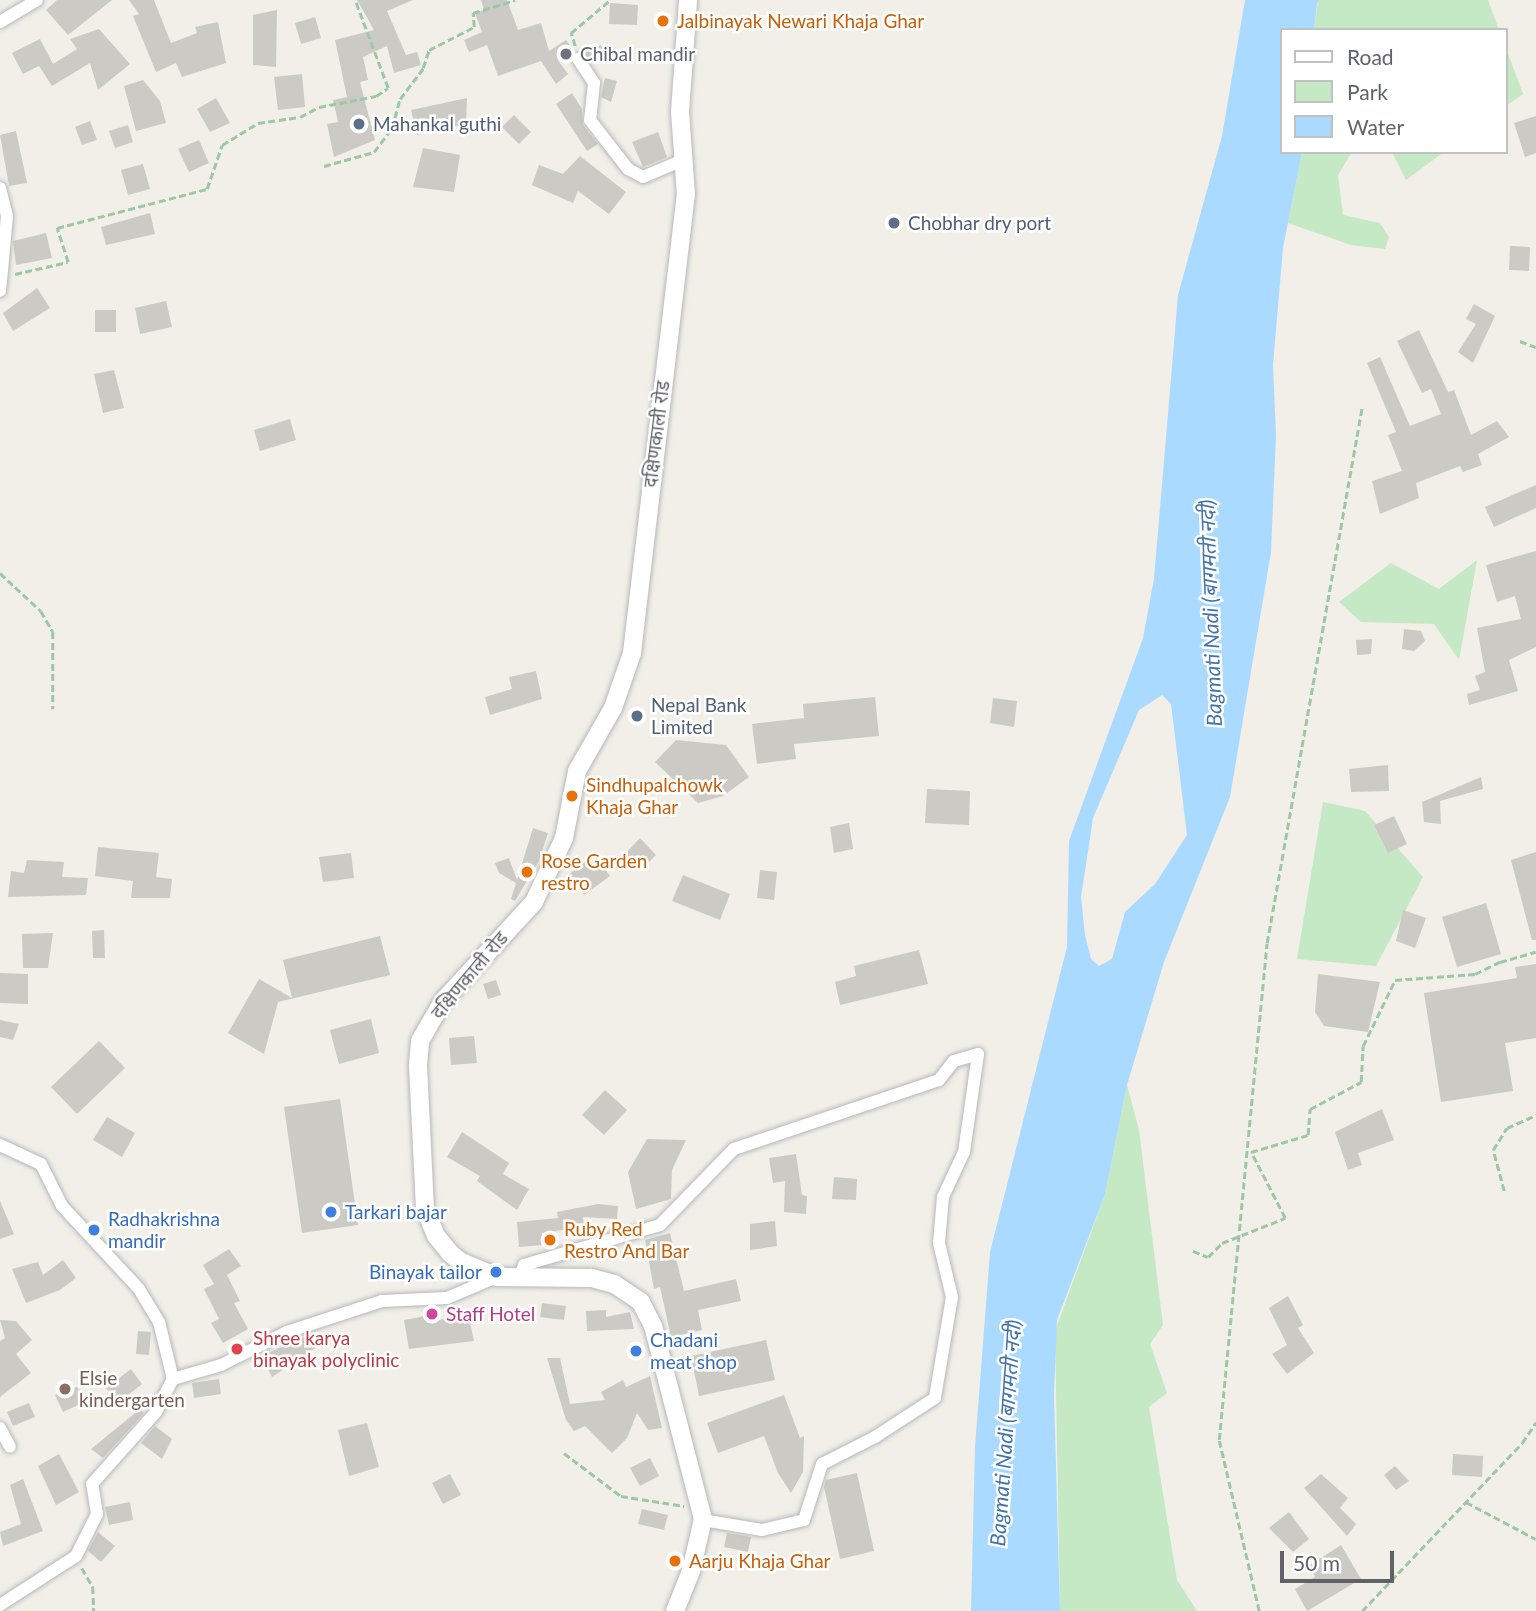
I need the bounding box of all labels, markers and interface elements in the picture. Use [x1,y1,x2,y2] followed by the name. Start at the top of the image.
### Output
[677,10,924,32] place label: Jalbinayak Newari Khaja Ghar
[655,13,671,29] marker: Jalbinayak Newari Khaja Ghar
[1280,28,1508,154] legend
[580,43,695,65] place label: Chibal mandir
[1347,44,1394,69] text: Road
[558,46,574,62] marker: Chibal mandir
[1347,79,1388,104] text: Park
[373,113,501,135] place label: Mahankal guthi
[1347,114,1404,139] text: Water
[351,116,367,132] marker: Mahankal guthi
[908,212,1052,234] place label: Chobhar dry port
[886,215,902,231] marker: Chobhar dry port
[638,379,674,489] street label: दक्षिणकाली रोड
[1193,499,1227,727] water label: Bagmati Nadi (बागमती नदी)
[651,694,747,738] place label: Nepal Bank Limited
[629,708,645,724] marker: Nepal Bank Limited
[586,774,723,818] place label: Sindhupalchowk Khaja Ghar
[564,788,580,804] marker: Sindhupalchowk Khaja Ghar
[541,850,647,894] place label: Rose Garden restro
[519,864,535,880] marker: Rose Garden restro
[426,927,512,1023] street label: दक्षिणकाली रोड
[345,1201,447,1223] place label: Tarkari bajar
[323,1204,339,1220] marker: Tarkari bajar
[108,1208,220,1252] place label: Radhakrishna mandir
[564,1218,690,1262] place label: Ruby Red Restro And Bar
[86,1222,102,1238] marker: Radhakrishna mandir
[542,1232,558,1248] marker: Ruby Red Restro And Bar
[369,1261,482,1283] place label: Binayak tailor
[488,1264,504,1280] marker: Binayak tailor
[446,1303,536,1325] place label: Staff Hotel
[424,1306,440,1322] marker: Staff Hotel
[985,1319,1025,1547] water label: Bagmati Nadi (बागमती नदी)
[253,1327,399,1371] place label: Shree karya binayak polyclinic
[650,1329,737,1373] place label: Chadani meat shop
[227,1339,247,1359] marker: Shree karya binayak polyclinic
[628,1343,644,1359] marker: Chadani meat shop
[79,1367,185,1411] place label: Elsie kindergarten
[57,1381,73,1397] marker: Elsie kindergarten
[1284,1538,1398,1582] scale bar
[689,1550,830,1572] place label: Aarju Khaja Ghar
[1293,1550,1340,1575] text: 50 m
[667,1553,683,1569] marker: Aarju Khaja Ghar

